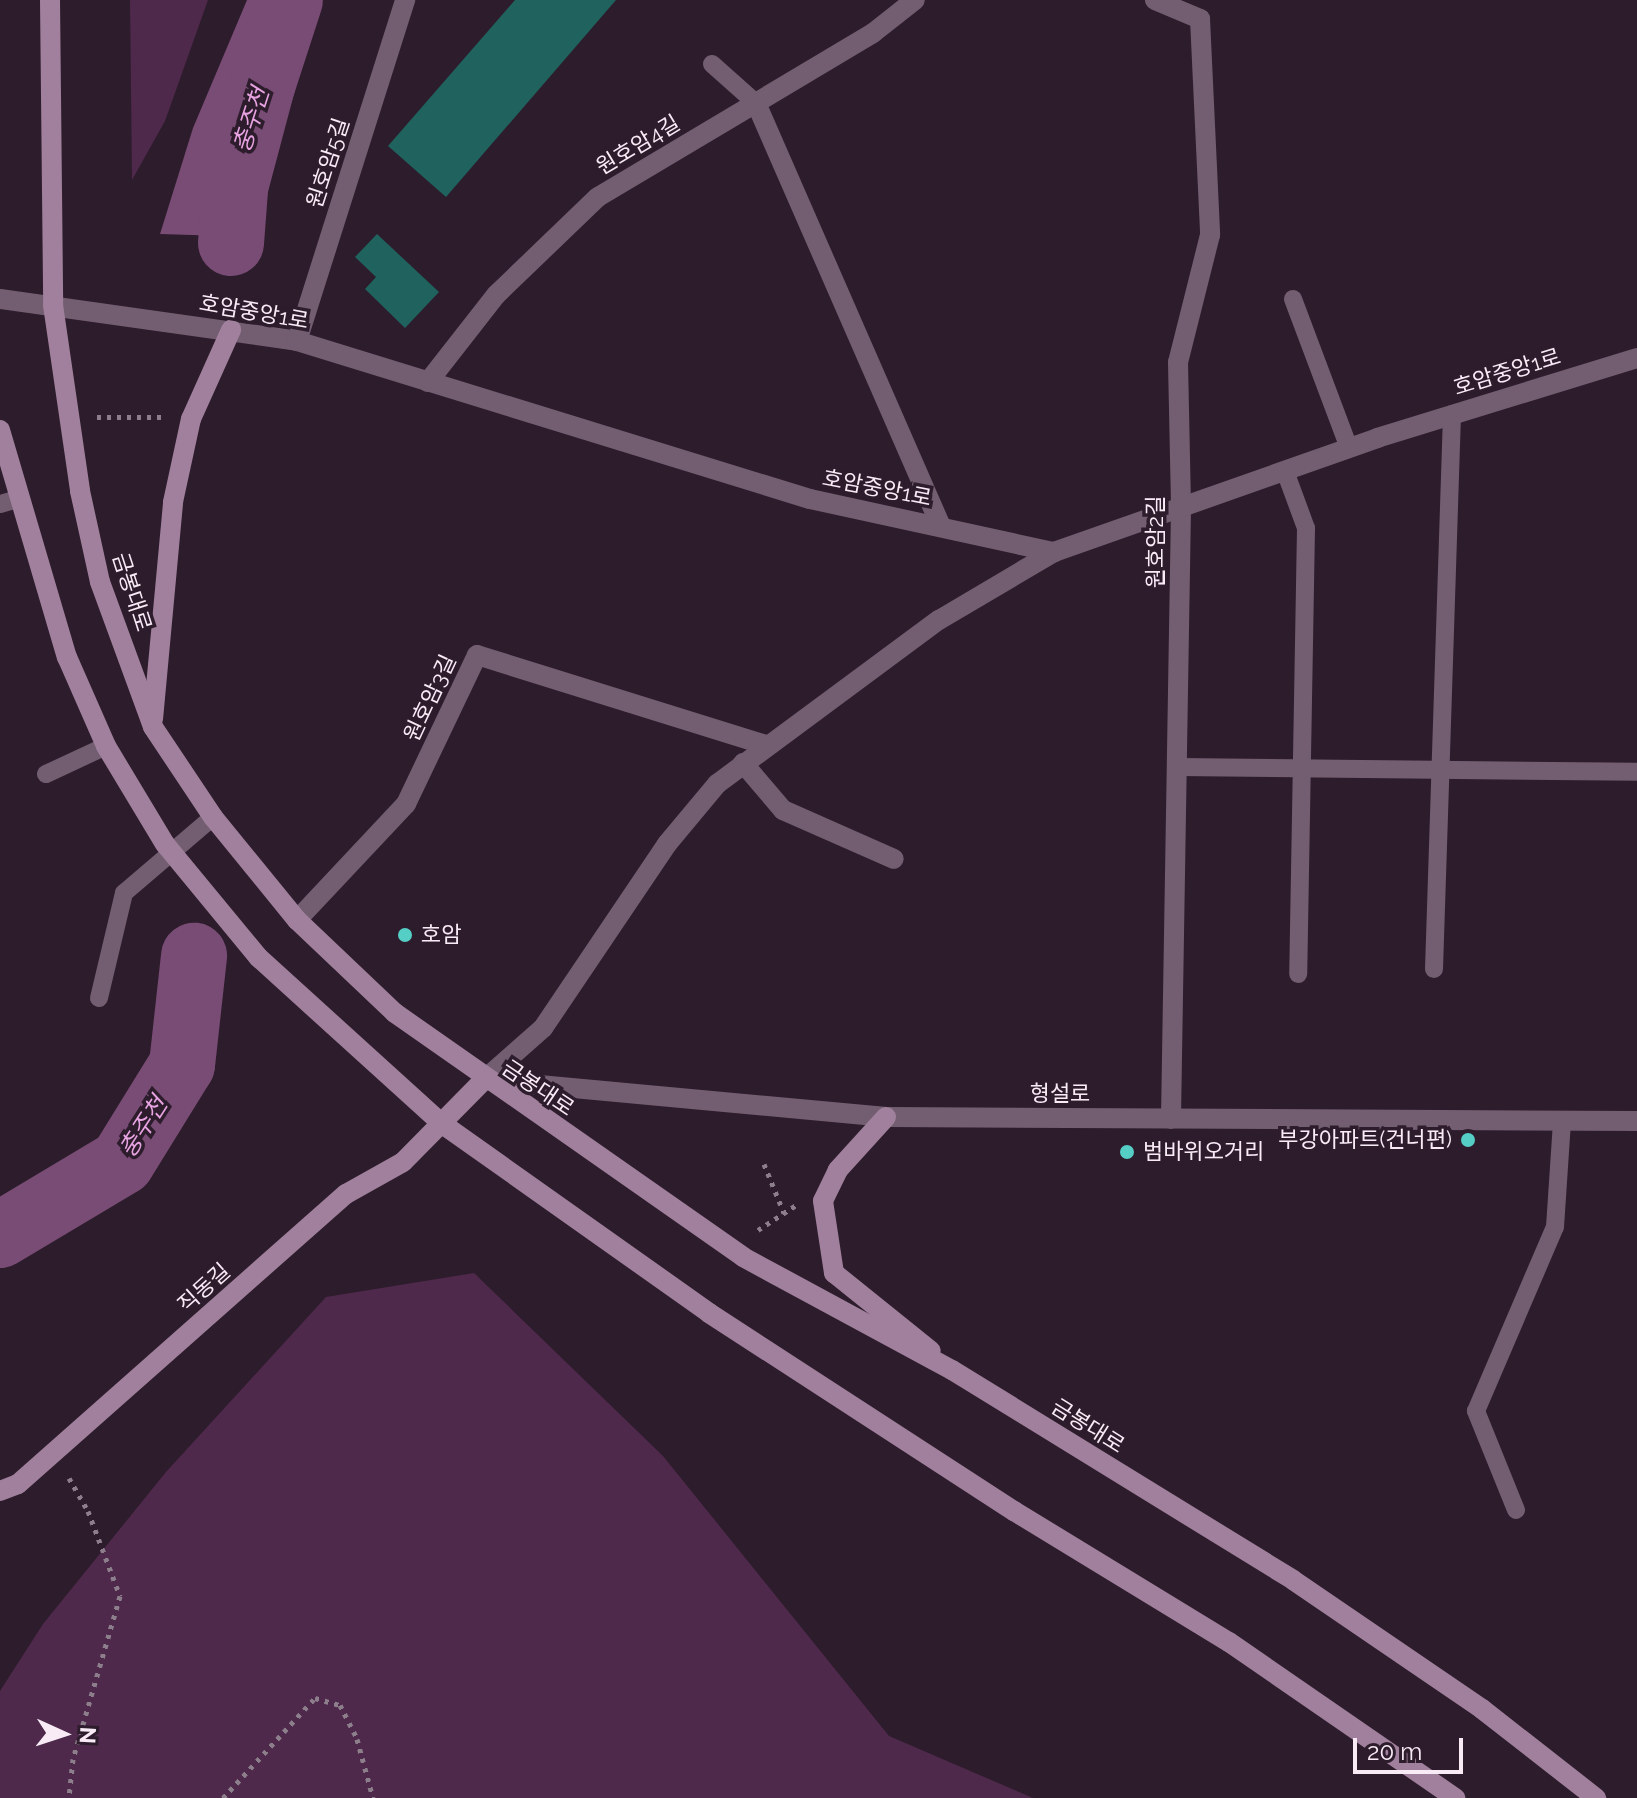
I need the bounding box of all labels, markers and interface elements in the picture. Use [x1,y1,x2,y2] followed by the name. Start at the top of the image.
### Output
[227,84,275,156] water label: 충주천
[591,110,685,180] street label: 원호암4길
[301,115,355,211] street label: 원호암5길
[197,289,311,335] street label: 호암중앙1로
[1450,343,1564,401] street label: 호암중앙1로
[820,464,934,512] street label: 호암중앙1로
[1143,496,1169,588] street label: 원호암2길
[107,549,157,635] street label: 금봉대로
[398,650,462,746] street label: 원호암3길
[421,922,461,948] place label: 호암
[396,926,414,944] marker: 호암
[497,1054,579,1122] street label: 금봉대로
[1030,1081,1090,1107] street label: 형설로
[113,1091,173,1163] water label: 충주천
[1278,1127,1452,1153] place label: 부강아파트(건너편)
[1459,1131,1477,1149] marker: 부강아파트(건너편)
[1143,1139,1264,1165] place label: 범바위오거리
[1118,1143,1136,1161] marker: 범바위오거리
[173,1258,235,1318] street label: 직동길
[1047,1393,1129,1459] street label: 금봉대로
[24,1694,104,1774] north arrow
[1357,1722,1467,1772] scale bar
[75,1726,101,1744] text: N
[1367,1737,1422,1766] text: 20 m

